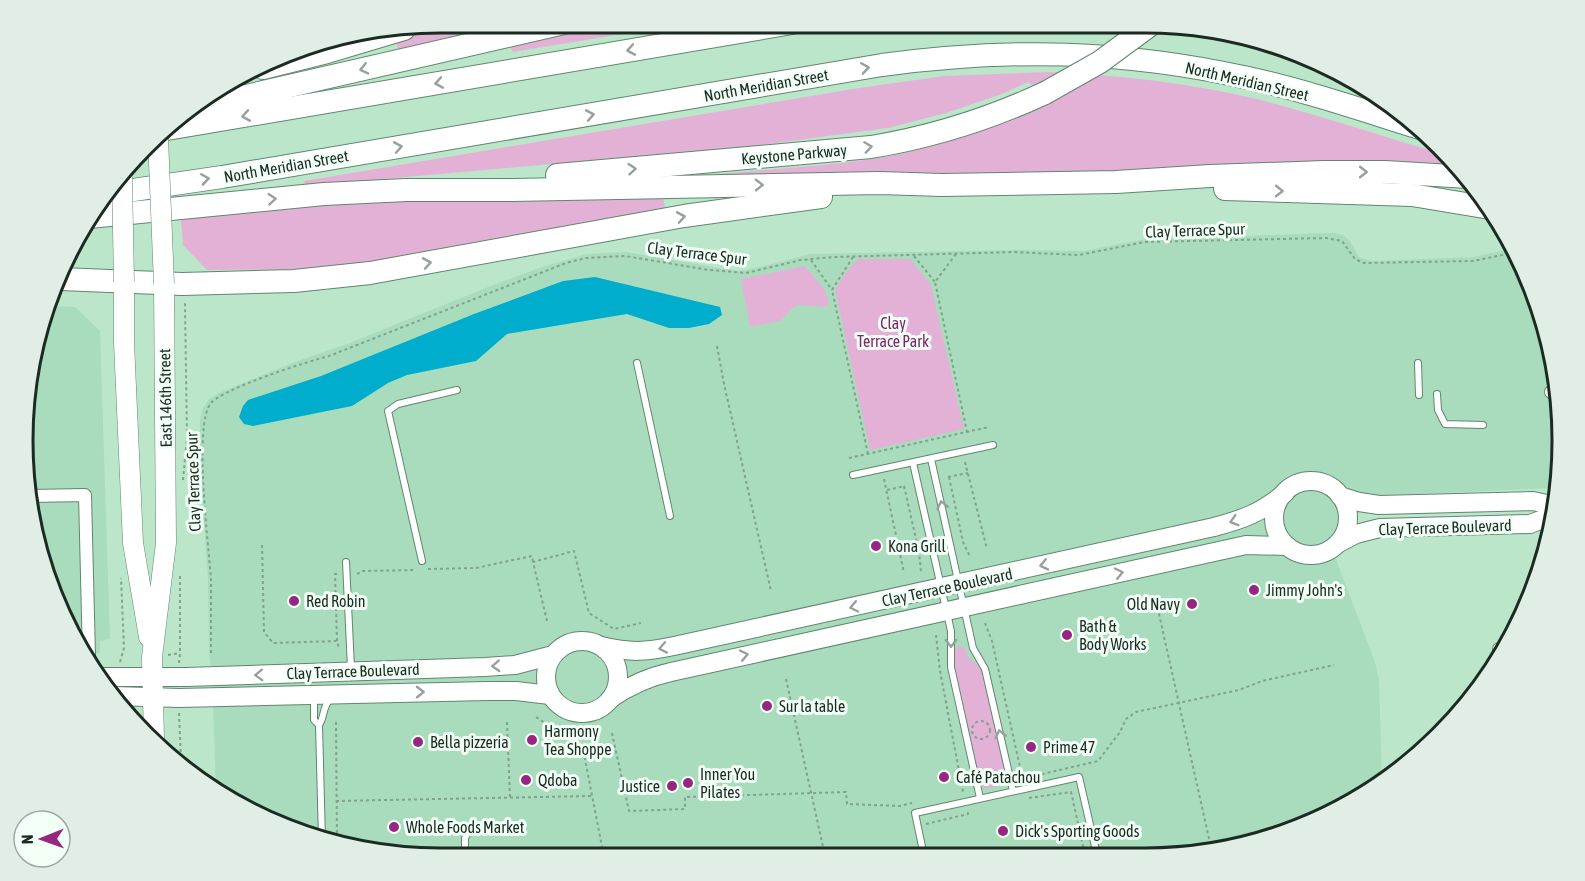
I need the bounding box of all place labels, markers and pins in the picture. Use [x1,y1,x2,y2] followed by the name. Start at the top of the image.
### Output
[888,537,947,555] place label: Kona Grill
[869,539,883,553] marker: Kona Grill
[1266,581,1343,600] place label: Jimmy John's
[1247,583,1261,597] marker: Jimmy John's
[306,592,366,610] place label: Red Robin
[287,594,301,608] marker: Red Robin
[1127,595,1180,614] place label: Old Navy
[1185,597,1199,611] marker: Old Navy
[1079,617,1147,654] place label: Bath & Body Works
[1060,628,1074,642] marker: Bath & Body Works
[779,697,845,715] place label: Sur la table
[760,699,774,713] marker: Sur la table
[544,722,611,759] place label: Harmony Tea Shoppe
[430,733,509,752] place label: Bella pizzeria
[525,733,539,747] marker: Harmony Tea Shoppe
[411,735,425,749] marker: Bella pizzeria
[1043,738,1095,756] place label: Prime 47
[1024,740,1038,754] marker: Prime 47
[700,765,755,801] place label: Inner You Pilates
[956,768,1040,786] place label: Café Patachou
[937,770,951,784] marker: Café Patachou
[538,771,577,789] place label: Qdoba
[519,773,533,787] marker: Qdoba
[681,776,695,790] marker: Inner You Pilates
[620,777,660,795] place label: Justice
[665,779,679,793] marker: Justice
[406,818,525,836] place label: Whole Foods Market
[387,820,401,834] marker: Whole Foods Market
[1015,822,1140,841] place label: Dick's Sporting Goods
[996,824,1010,838] marker: Dick's Sporting Goods

